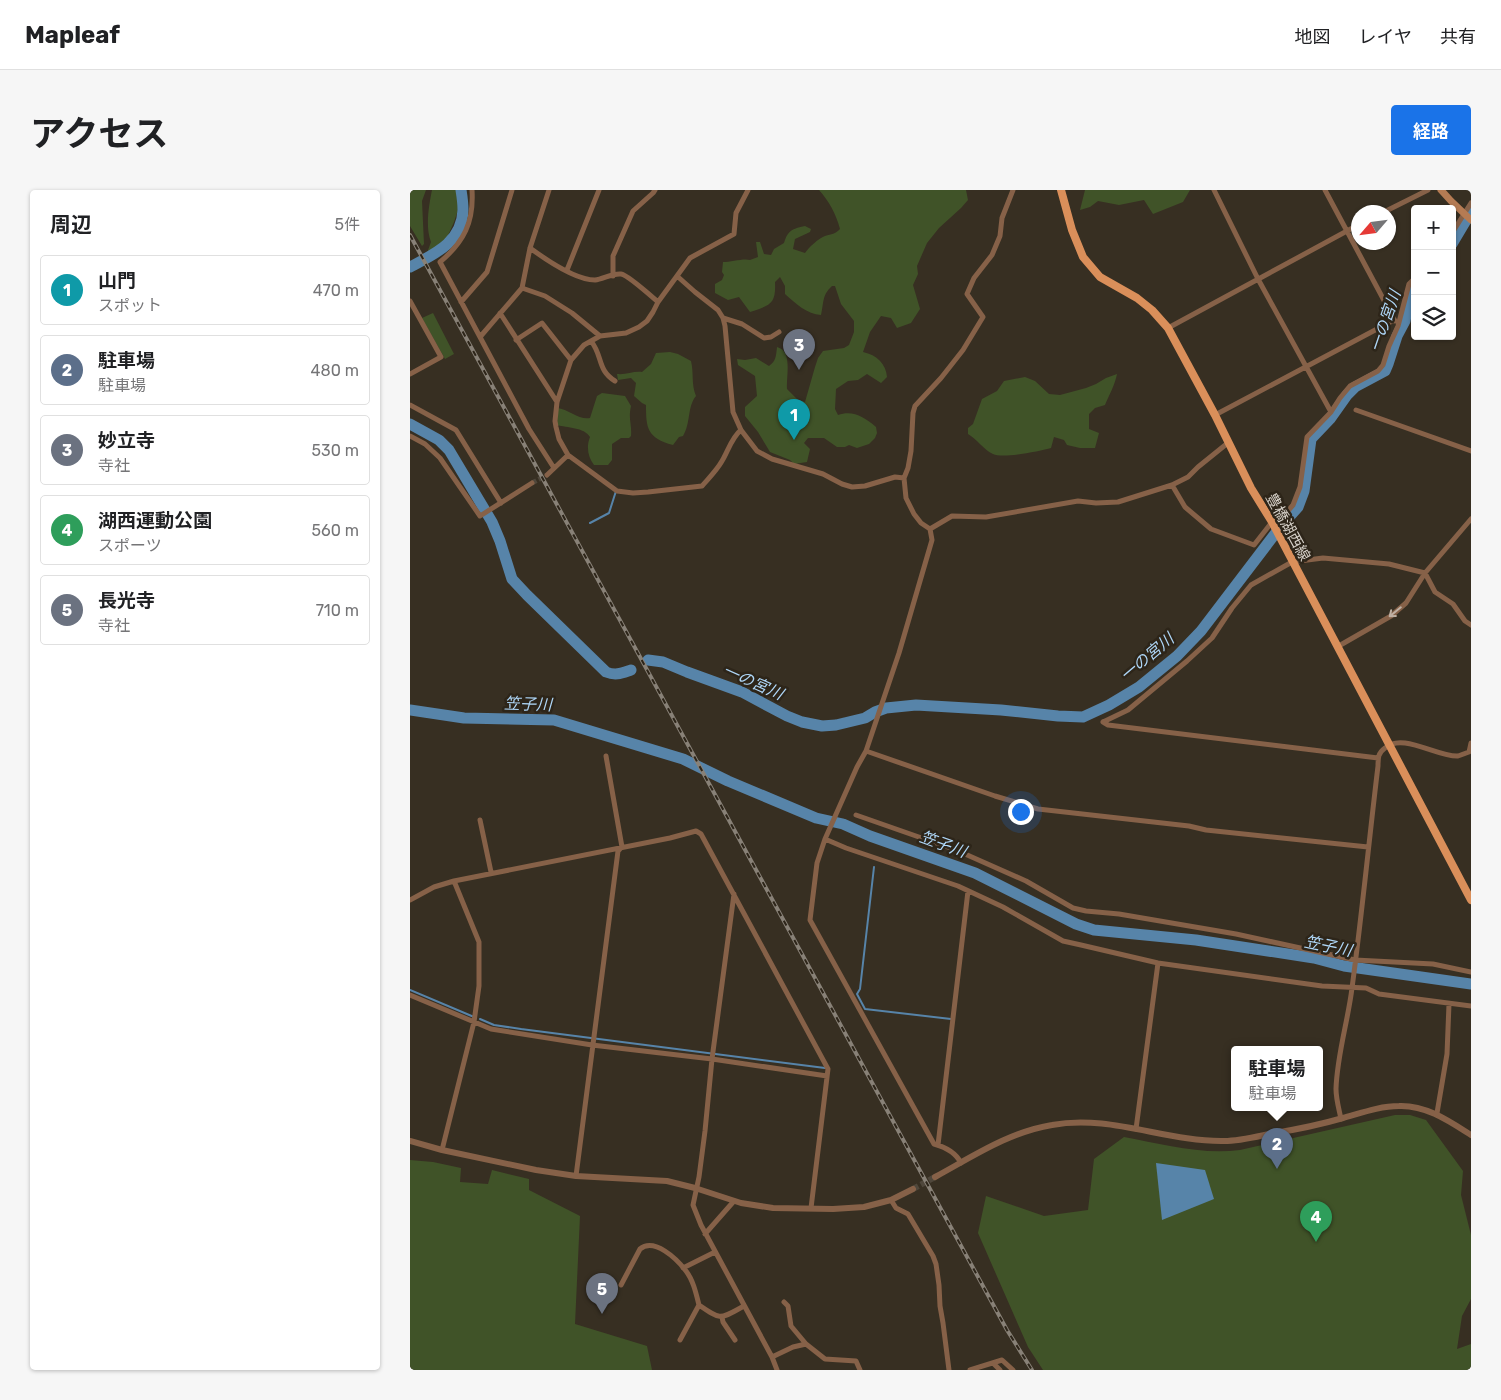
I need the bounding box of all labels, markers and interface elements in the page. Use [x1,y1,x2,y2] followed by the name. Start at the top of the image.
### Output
[25,21,120,49] text: Mapleaf
[1295,26,1331,48] text: 地図
[1359,26,1412,48] text: レイヤ
[1440,26,1476,48] text: 共有
[1391,105,1471,155] button: 経路
[30,113,168,155] text: アクセス
[1351,205,1396,250] north arrow
[1411,205,1456,340] map controls
[1411,205,1456,250] button: +
[50,212,92,237] text: 周辺
[334,215,360,234] text: 5件
[1411,250,1456,295] button: −
[98,269,136,292] text: 山門
[63,281,71,300] text: 1
[313,281,359,300] text: 470 m
[1366,286,1405,354] water label: 一の宮川
[1411,295,1456,340] button: layers
[98,296,162,315] text: スポット
[783,329,815,370] pin: 3
[98,349,155,372] text: 駐車場
[62,361,72,380] text: 2
[311,361,359,380] text: 480 m
[98,376,146,395] text: 駐車場
[778,399,810,440] pin: 1
[98,429,155,452] text: 妙立寺
[62,441,72,460] text: 3
[312,441,359,460] text: 530 m
[98,456,130,475] text: 寺社
[1262,490,1314,564] street label: 豊橋湖西線
[98,509,212,532] text: 湖西運動公園
[62,521,72,540] text: 4
[312,521,359,540] text: 560 m
[98,536,162,555] text: スポーツ
[98,589,155,612] text: 長光寺
[62,601,72,620] text: 5
[316,601,359,620] text: 710 m
[1389,606,1402,617] one-way arrow
[98,616,130,635] text: 寺社
[1116,628,1179,685] water label: 一の宮川
[720,660,788,705] water label: 一の宮川
[504,694,554,714] water label: 笠子川
[1008,799,1034,825] your location
[917,827,971,862] water label: 笠子川
[1303,932,1355,961] water label: 笠子川
[1231,1046,1323,1111] popup
[1248,1057,1306,1080] text: 駐車場
[1248,1084,1297,1103] text: 駐車場
[1261,1128,1293,1169] pin: 2
[1300,1201,1332,1242] pin: 4
[586,1273,618,1314] pin: 5

